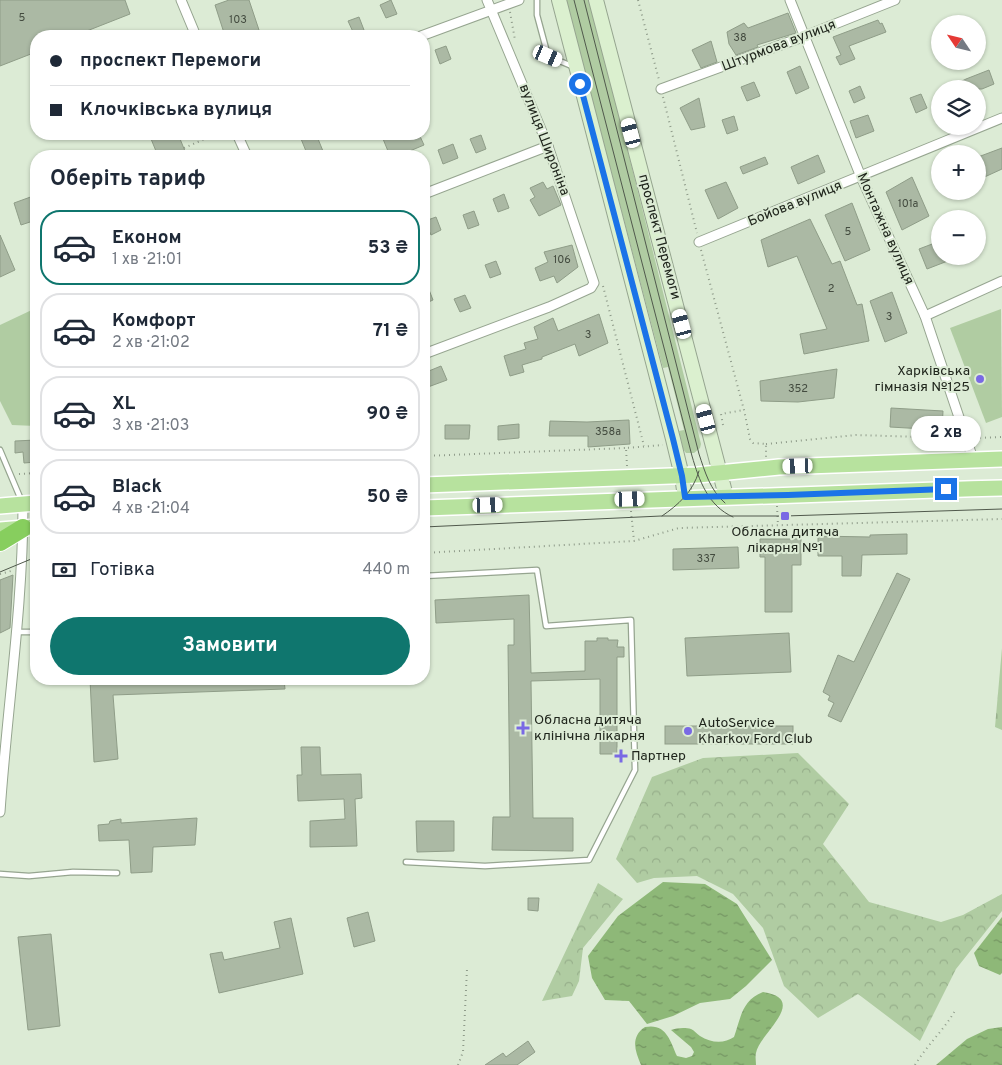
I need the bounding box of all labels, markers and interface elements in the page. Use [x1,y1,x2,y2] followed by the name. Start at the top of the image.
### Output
[19,11,26,25] house number: 5
[229,13,247,27] house number: 103
[931,15,986,70] north arrow
[931,15,986,265] map controls
[719,16,839,76] street label: Штурмова вулиця
[733,31,747,45] house number: 38
[531,43,564,69] car
[80,49,261,73] text: проспект Перемоги
[569,73,591,95] route start
[931,80,986,135] button: layers
[515,82,573,198] street label: вулиця Широніна
[80,98,272,122] text: Клочківська вулиця
[619,117,642,149] car
[931,145,986,200] button: +
[50,166,206,193] text: Оберіть тариф
[853,170,917,288] street label: Монтажна вулиця
[634,172,684,302] street label: проспект Перемоги
[745,177,845,231] street label: Бойова вулиця
[898,197,919,211] house number: 101а
[931,210,986,265] button: −
[52,225,97,270] icon: car
[845,225,852,239] house number: 5
[112,226,182,250] text: Економ
[368,236,408,260] text: 53 ₴
[112,250,182,270] text: 1 хв · 21:01
[553,253,571,267] house number: 106
[828,282,834,296] house number: 2
[52,308,97,353] icon: car
[670,308,693,340] car
[112,309,195,333] text: Комфорт
[886,310,892,324] house number: 3
[373,319,408,343] text: 71 ₴
[585,328,591,342] house number: 3
[112,333,190,353] text: 2 хв · 21:02
[874,363,970,396] place label: Харківська гімназія №125
[974,373,986,385] marker: Харківська гімназія №125
[788,382,808,396] house number: 352
[52,391,97,436] icon: car
[112,392,135,416] text: XL
[367,402,408,426] text: 90 ₴
[694,403,717,435] car
[112,416,189,436] text: 3 хв · 21:03
[911,416,981,452] callout: 2 хв
[930,423,962,443] text: 2 хв
[595,425,621,439] house number: 358а
[782,458,813,474] car
[52,474,97,519] icon: car
[112,475,162,499] text: Black
[935,478,957,500] route end
[367,485,408,509] text: 50 ₴
[614,491,645,507] car
[472,497,503,513] car
[112,499,190,519] text: 4 хв · 21:04
[779,510,791,522] marker: Обласна дитяча лікарня №1
[731,524,839,557] place label: Обласна дитяча лікарня №1
[697,552,716,566] house number: 337
[50,556,78,584] icon: cash
[90,558,155,582] text: Готівка
[363,560,410,580] text: 440 m
[50,617,410,675] button: Замовити
[534,712,645,745] place label: Обласна дитяча клінічна лікарня
[698,715,813,748] place label: AutoService Kharkov Ford Club
[516,721,530,735] marker: Обласна дитяча клінічна лікарня
[682,725,694,737] marker: AutoService Kharkov Ford Club
[631,748,686,765] place label: Партнер
[615,750,627,762] marker: Партнер

